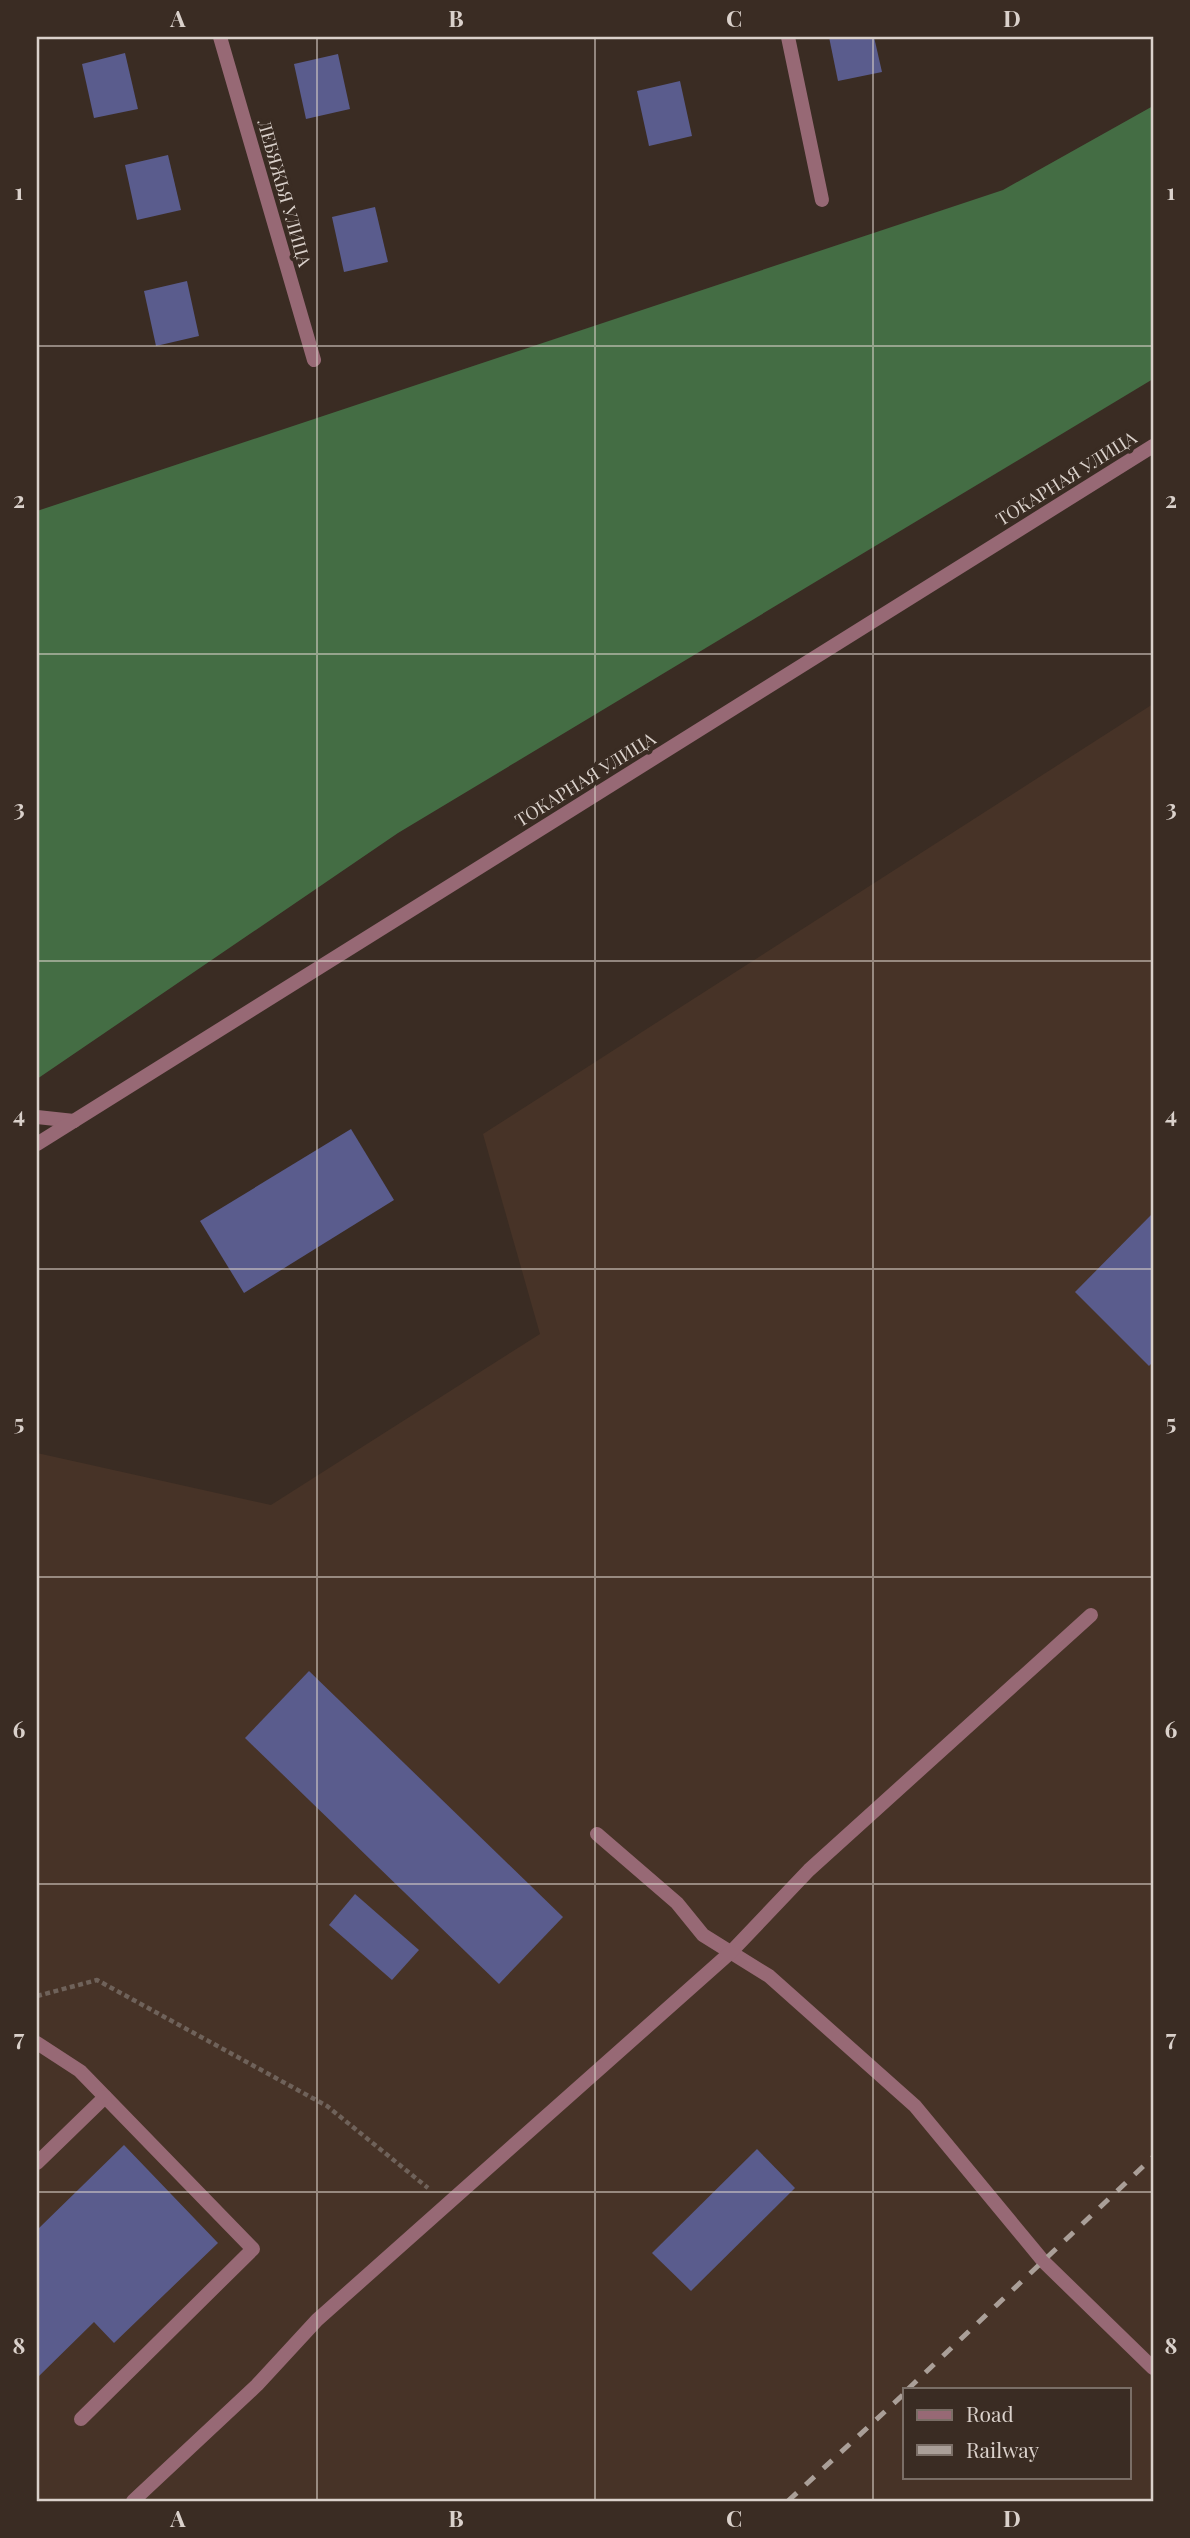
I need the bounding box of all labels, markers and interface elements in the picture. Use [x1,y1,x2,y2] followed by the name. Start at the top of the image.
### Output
[169,2,186,33] text: A
[448,2,464,33] text: B
[726,2,742,33] text: C
[1003,2,1021,33] text: D
[252,116,318,270] street label: ЛЕБЯЖЬЯ УЛИЦА
[15,175,24,206] text: 1
[1167,175,1176,206] text: 1
[991,425,1141,531] street label: ТОКАРНАЯ УЛИЦА
[13,483,25,514] text: 2
[1165,483,1177,514] text: 2
[510,726,660,832] street label: ТОКАРНАЯ УЛИЦА
[13,791,25,822] text: 3
[1165,791,1177,822] text: 3
[13,1098,25,1129] text: 4
[1165,1098,1177,1129] text: 4
[14,1406,24,1437] text: 5
[1166,1406,1176,1437] text: 5
[13,1713,26,1744] text: 6
[1165,1713,1178,1744] text: 6
[14,2021,25,2052] text: 7
[1166,2021,1177,2052] text: 7
[13,2329,25,2360] text: 8
[1165,2329,1177,2360] text: 8
[903,2388,1130,2478] legend
[966,2399,1014,2427] text: Road
[966,2435,1040,2463] text: Railway
[169,2502,186,2533] text: A
[448,2502,464,2533] text: B
[726,2502,742,2533] text: C
[1003,2502,1021,2533] text: D

